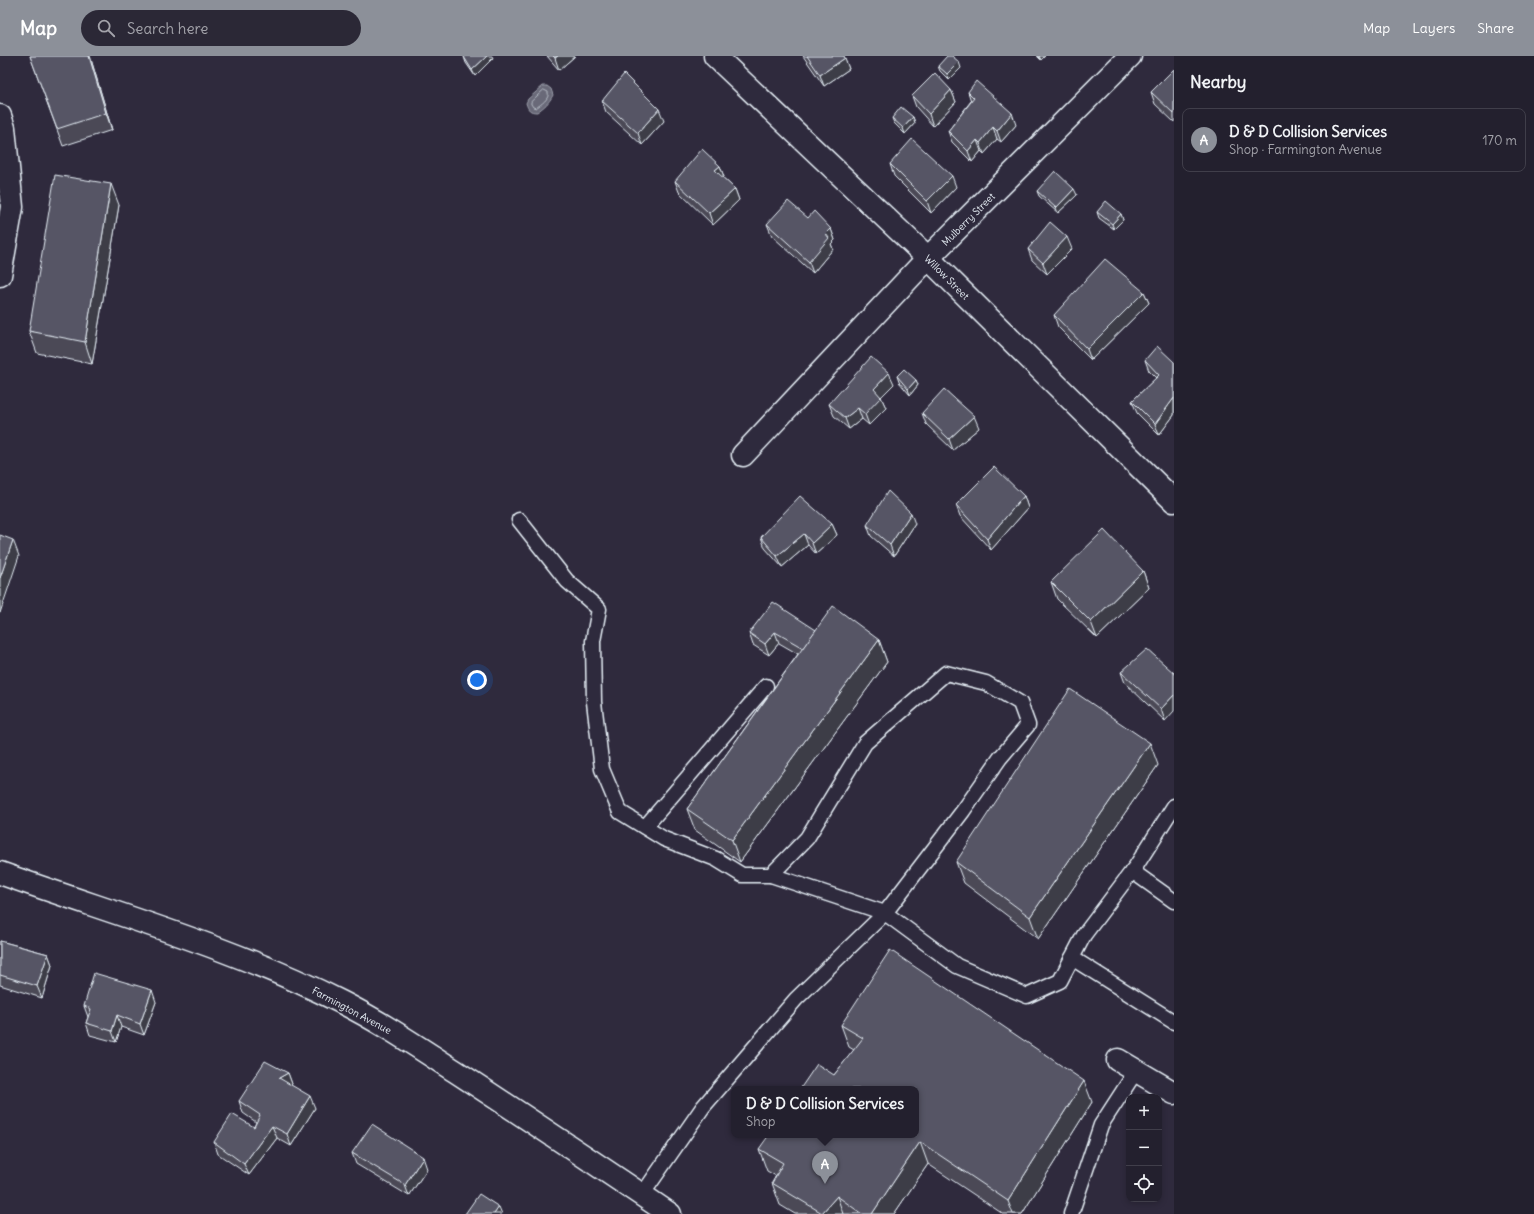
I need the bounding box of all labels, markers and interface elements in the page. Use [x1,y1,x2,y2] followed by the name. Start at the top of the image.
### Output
[81,10,361,46] search box
[20,16,57,40] text: Map
[95,17,117,39] icon: search
[127,19,208,38] text: Search here
[1363,19,1390,37] text: Map
[1412,19,1455,37] text: Layers
[1477,19,1514,37] text: Share
[1190,71,1246,93] text: Nearby
[1229,122,1387,141] text: D & D Collision Services
[1200,132,1208,149] text: A
[1482,132,1517,149] text: 170 m
[1229,141,1382,158] text: Shop · Farmington Avenue
[939,190,998,249] street label: Mulberry Street
[921,252,972,303] street label: Willow Street
[467,670,487,690] your location
[310,984,394,1037] street label: Farmington Avenue
[731,1086,919,1138] popup
[746,1094,904,1113] text: D & D Collision Services
[1126,1094,1162,1202] map controls
[1126,1094,1162,1130] button: +
[746,1113,775,1130] text: Shop
[1126,1130,1162,1166] button: −
[812,1151,838,1184] pin: A
[1126,1166,1162,1202] button: locate

